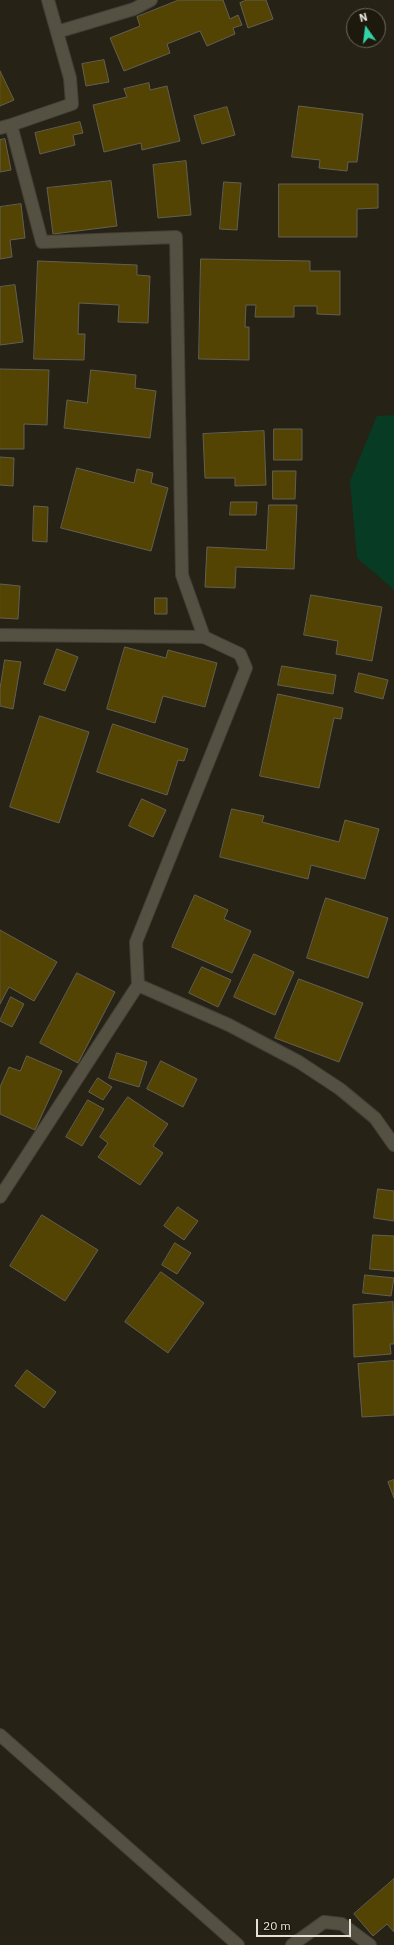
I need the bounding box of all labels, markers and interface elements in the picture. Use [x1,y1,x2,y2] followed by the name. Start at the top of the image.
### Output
[346,8,386,48] north arrow
[358,10,369,25] text: N
[258,1911,353,1937] scale bar
[263,1918,291,1933] text: 20 m

